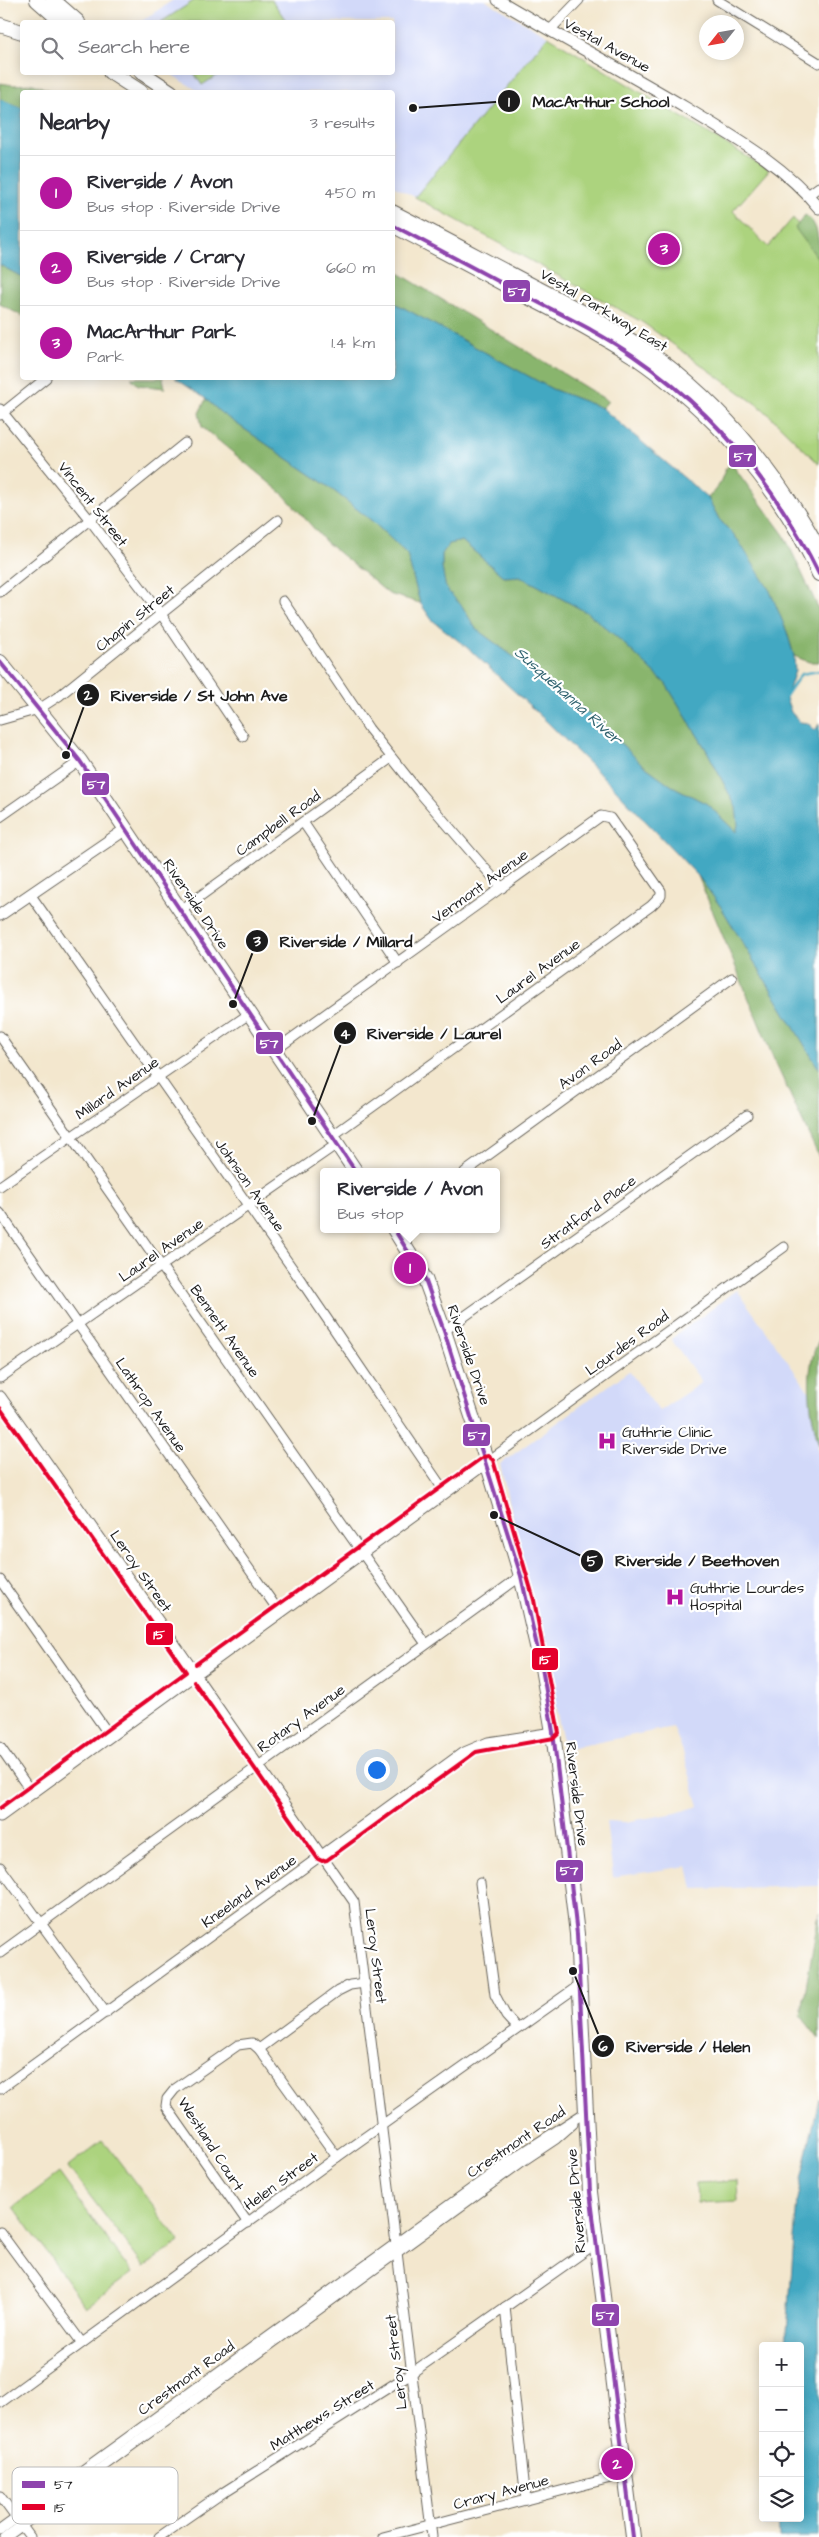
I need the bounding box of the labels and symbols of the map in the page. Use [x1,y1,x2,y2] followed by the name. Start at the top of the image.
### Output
[560,13,654,78] street label: Vestal Avenue
[699,15,744,60] north arrow
[497,86,679,117] callout: MacArthur School
[532,91,670,113] text: MacArthur School
[508,92,510,113] text: 1
[648,230,680,268] pin: 3
[535,264,672,358] street label: Vestal Parkway East
[502,279,531,303] line badge: 57
[508,282,527,302] text: 57
[728,444,757,468] line badge: 57
[734,447,753,467] text: 57
[53,457,132,551] street label: Vincent Street
[91,580,179,657] street label: Chapin Street
[510,642,628,751] water label: Susquehanna River
[75,679,297,710] callout: Riverside / St John Ave
[83,685,93,706] text: 2
[110,685,288,707] text: Riverside / St John Ave
[81,772,110,796] line badge: 57
[87,775,106,795] text: 57
[232,785,325,861] street label: Campbell Road
[428,844,533,928] street label: Vermont Avenue
[158,855,234,954] street label: Riverside Drive
[245,925,422,956] callout: Riverside / Millard
[252,931,261,952] text: 3
[280,931,413,953] text: Riverside / Millard
[492,934,585,1009] street label: Laurel Avenue
[332,1018,511,1049] callout: Riverside / Laurel
[367,1023,502,1045] text: Riverside / Laurel
[340,1024,351,1045] text: 4
[255,1031,284,1055] line badge: 57
[260,1034,279,1054] text: 57
[554,1034,627,1095] street label: Avon Road
[71,1052,163,1125] street label: Millard Avenue
[210,1134,290,1236] street label: Johnson Avenue
[536,1170,641,1254] street label: Stratford Place
[115,1213,208,1287] street label: Laurel Avenue
[394,1249,426,1287] pin: 1
[185,1281,264,1382] street label: Bennett Avenue
[442,1302,496,1408] street label: Riverside Drive
[581,1306,674,1381] street label: Lourdes Road
[110,1354,191,1457] street label: Lathrop Avenue
[622,1422,727,1460] place label: Guthrie Clinic Riverside Drive
[462,1423,491,1447] line badge: 57
[468,1426,487,1446] text: 57
[596,1430,618,1452] hospital icon: Guthrie Clinic Riverside Drive
[104,1526,177,1617] street label: Leroy Street
[580,1545,789,1576] callout: Riverside / Beethoven
[615,1550,779,1572] text: Riverside / Beethoven
[587,1551,598,1572] text: 5
[690,1578,805,1616] place label: Guthrie Lourdes Hospital
[664,1586,686,1608] hospital icon: Guthrie Lourdes Hospital
[145,1622,174,1646] line badge: 15
[153,1625,166,1645] text: 15
[531,1647,559,1671] line badge: 15
[539,1650,552,1670] text: 15
[253,1679,350,1758] street label: Rotary Avenue
[560,1741,593,1847] street label: Riverside Drive
[364,1757,390,1783] your location
[198,1850,301,1933] street label: Kneeland Avenue
[555,1859,584,1883] line badge: 57
[560,1861,579,1881] text: 57
[358,1907,392,2005] street label: Leroy Street
[591,2031,760,2062] callout: Riverside / Helen
[598,2036,608,2057] text: 6
[626,2036,750,2058] text: Riverside / Helen
[172,2093,249,2195] street label: Westland Court
[463,2101,570,2183] street label: Crestmont Road
[240,2147,323,2216] street label: Helen Street
[561,2148,592,2254] street label: Riverside Drive
[591,2303,620,2327] line badge: 57
[596,2306,615,2326] text: 57
[380,2313,414,2411] street label: Leroy Street
[134,2336,239,2421] street label: Crestmont Road
[266,2375,379,2456] street label: Matthews Street
[601,2445,633,2483] pin: 2
[12,2467,178,2524] legend
[451,2470,551,2516] street label: Crary Avenue
[54,2475,73,2495] text: 57
[54,2498,66,2518] text: 15

